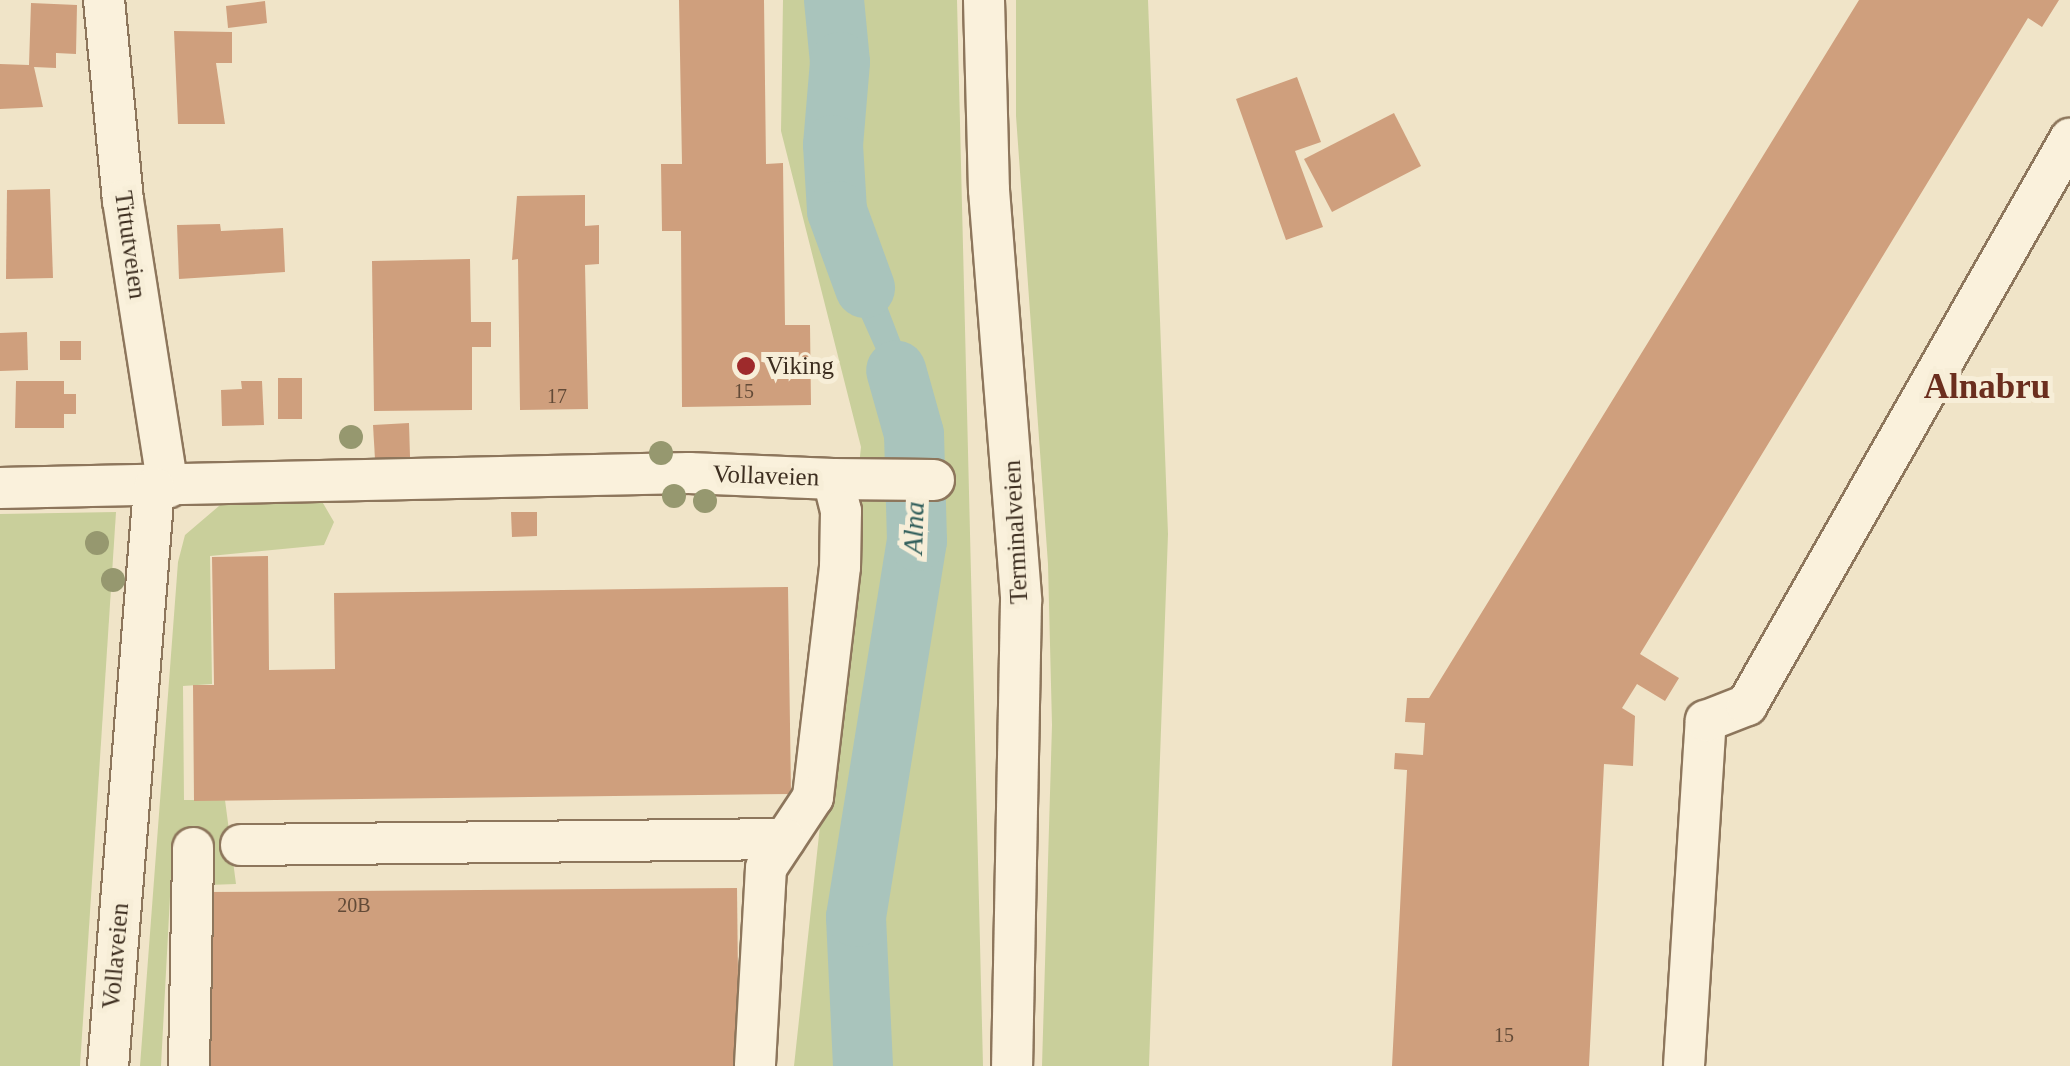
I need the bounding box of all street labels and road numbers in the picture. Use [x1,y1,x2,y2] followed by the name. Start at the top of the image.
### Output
[108,189,152,301] street label: Tittutveien
[712,459,820,493] street label: Vollaveien
[997,459,1035,605] street label: Terminalveien
[96,902,136,1010] street label: Vollaveien

